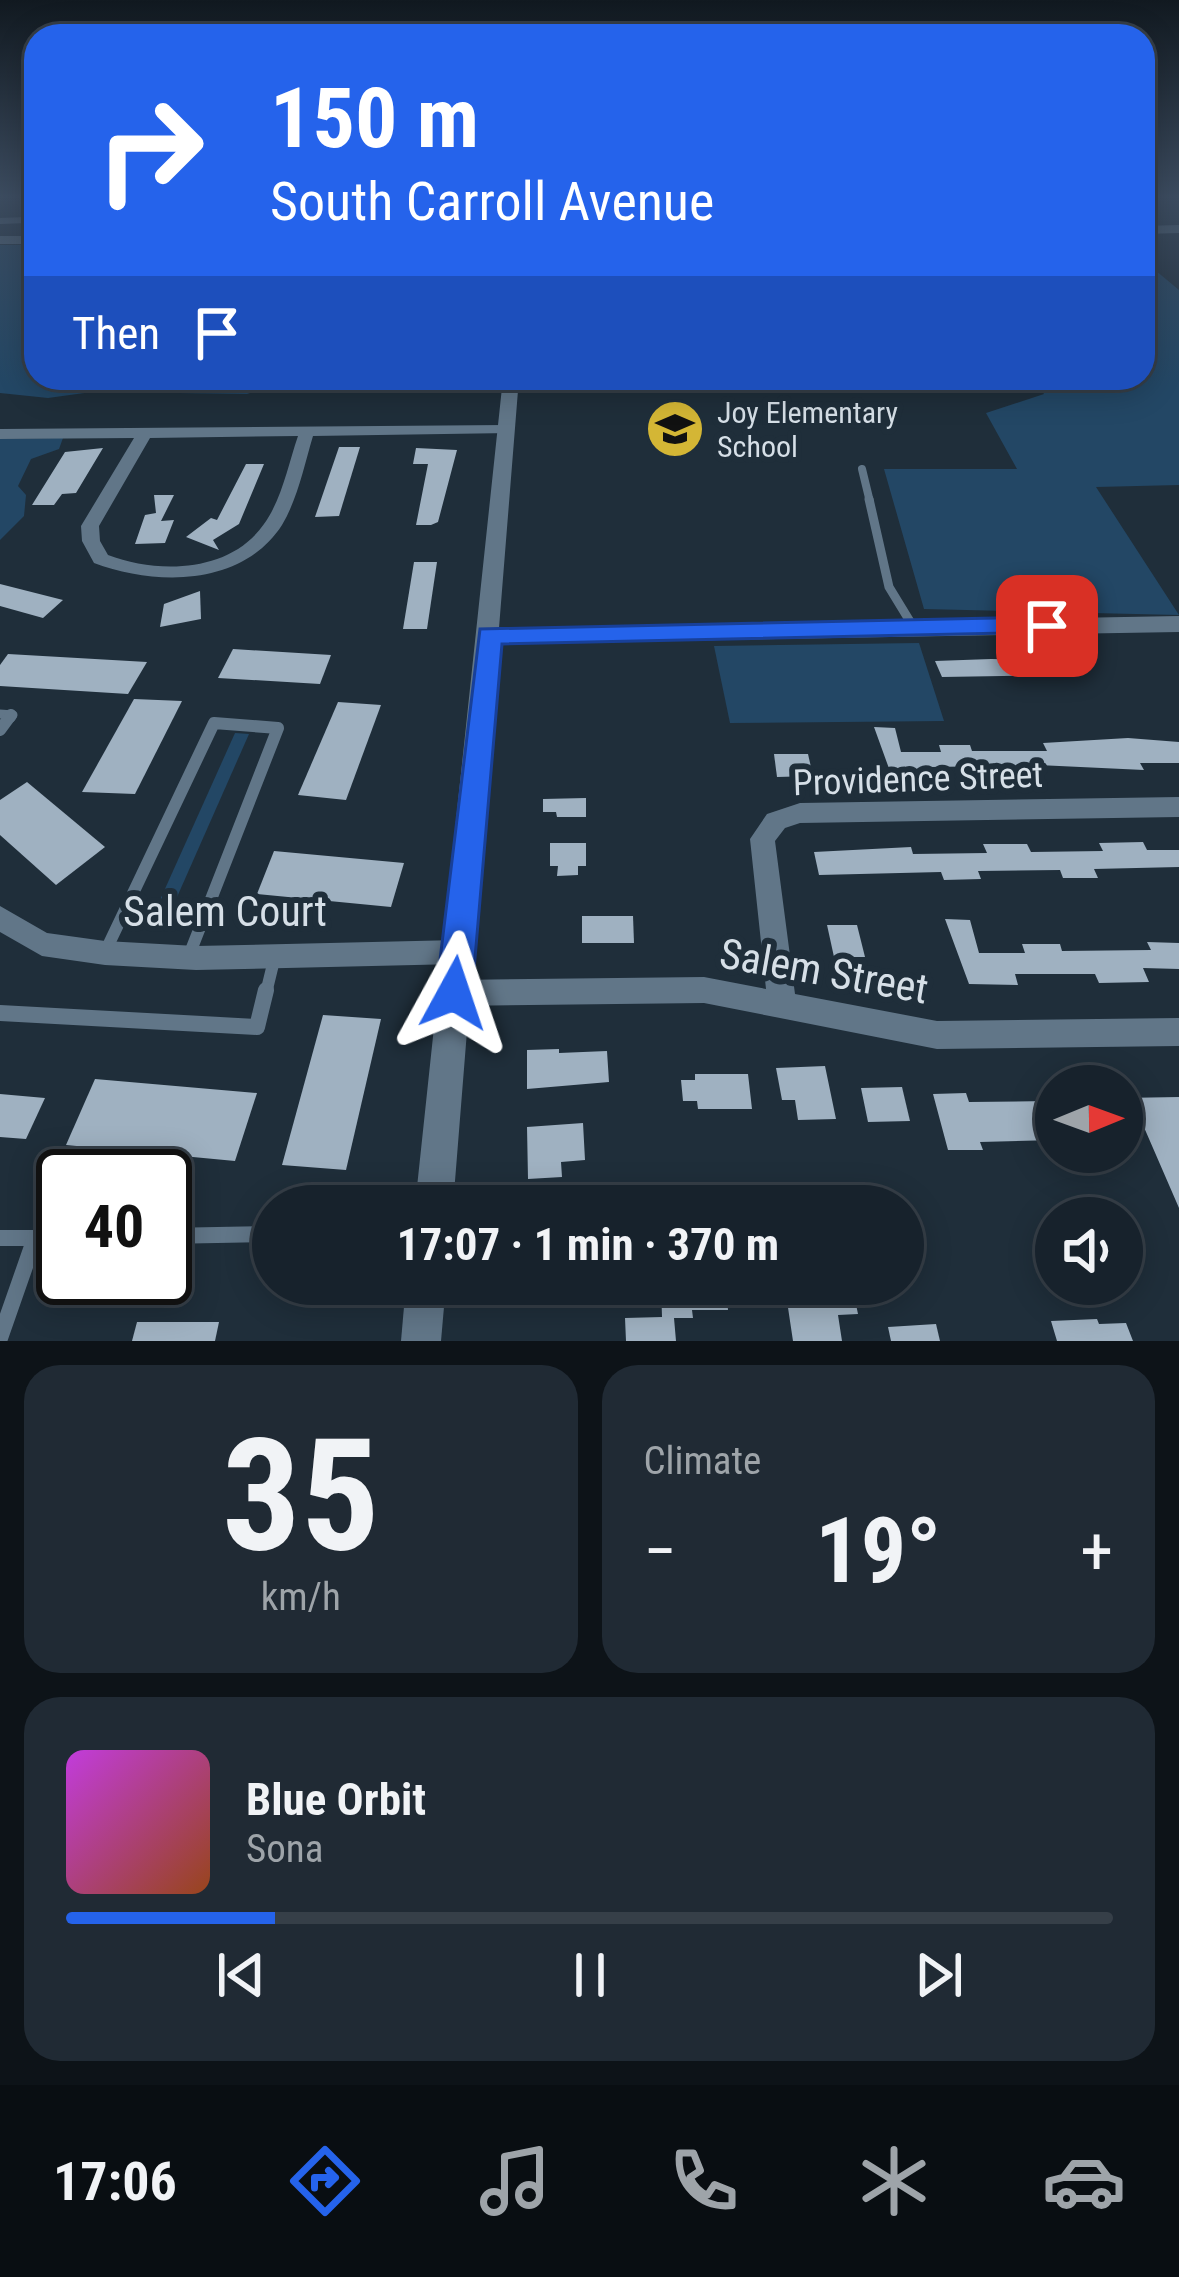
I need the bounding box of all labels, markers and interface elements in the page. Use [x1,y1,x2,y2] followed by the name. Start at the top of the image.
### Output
[270,69,479,168] text: 150 m
[72,72,228,228] icon: right
[270,170,714,233] text: South Carroll Avenue
[184,300,250,366] icon: arrive
[72,307,160,360] text: Then
[717,395,898,464] place label: Joy Elementary School
[644,398,706,460] school or university icon: Joy Elementary School
[996,575,1098,677] pin
[1014,593,1080,659] icon: arrive
[792,754,1044,804] street label: Providence Street
[123,887,327,936] street label: Salem Court
[716,929,932,1013] street label: Salem Street
[391,930,517,1056] position arrow
[1035,1065,1143,1173] north arrow
[1035,1065,1143,1305] map controls
[36,1149,192,1305] speed limit sign: 40
[1035,1197,1143,1305] button: sound
[397,1218,779,1271] text: 17:07 · 1 min · 370 m
[222,1404,380,1587] text: 35
[644,1438,761,1484] text: Climate
[815,1499,941,1604] text: 19°
[644,1513,677,1590] text: −
[1080,1513,1113,1590] text: +
[261,1574,341,1620] text: km/h
[246,1773,426,1826] text: Blue Orbit
[246,1826,323,1872] text: Sona
[208,1942,274,2008] icon: previous
[557,1942,623,2008] icon: pause
[906,1942,972,2008] icon: next
[283,2139,367,2223] icon: directions
[473,2139,557,2223] icon: music
[662,2139,746,2223] icon: phone
[852,2139,936,2223] icon: climate
[1042,2139,1126,2223] icon: car
[53,2150,177,2213] text: 17:06

